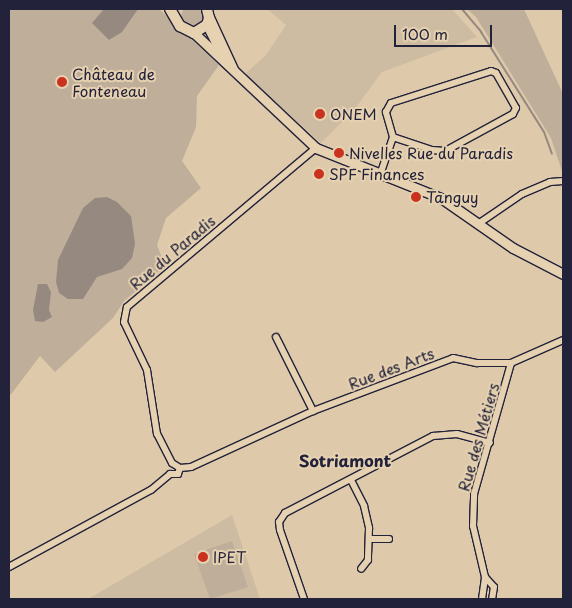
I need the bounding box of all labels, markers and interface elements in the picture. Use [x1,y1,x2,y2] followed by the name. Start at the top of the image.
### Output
[397,15,494,47] scale bar
[402,22,448,45] text: 100 m
[72,64,155,99] place label: Château de Fonteneau
[56,76,68,88] marker: Château de Fonteneau
[330,105,377,123] place label: ONEM
[314,108,326,120] marker: ONEM
[349,144,515,162] place label: Nivelles Rue du Paradis
[333,147,345,159] marker: Nivelles Rue du Paradis
[329,165,423,183] place label: SPF Finances
[313,168,325,180] marker: SPF Finances
[426,188,479,206] place label: Tanguy
[410,191,422,203] marker: Tanguy
[125,210,219,294] street label: Rue du Paradis
[345,343,437,393] street label: Rue des Arts
[454,380,502,494] street label: Rue des Métiers
[299,450,391,470] district label: Sotriamont
[213,548,246,566] place label: IPET
[197,551,209,563] marker: IPET

